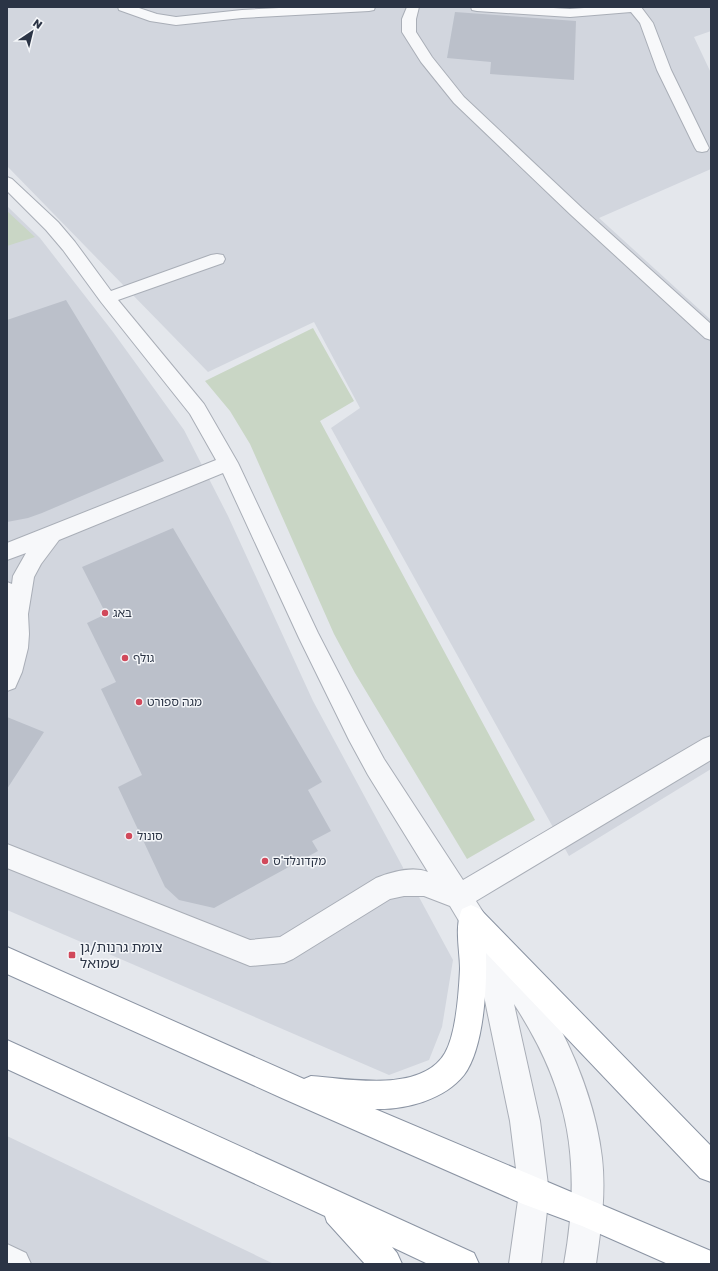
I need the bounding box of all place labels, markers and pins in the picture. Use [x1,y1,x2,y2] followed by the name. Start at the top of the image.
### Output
[113,605,132,620] place label: באג
[100,608,110,618] marker: באג
[133,650,155,665] place label: גולף
[120,653,130,663] marker: גולף
[147,694,202,709] place label: מגה ספורט
[134,697,144,707] marker: מגה ספורט
[137,828,163,843] place label: סונול
[124,831,134,841] marker: סונול
[273,853,326,868] place label: מקדונלד'ס
[260,856,270,866] marker: מקדונלד'ס
[80,938,163,971] place label: צומת גרנות/גן שמואל
[67,950,77,960] marker: צומת גרנות/גן שמואל

